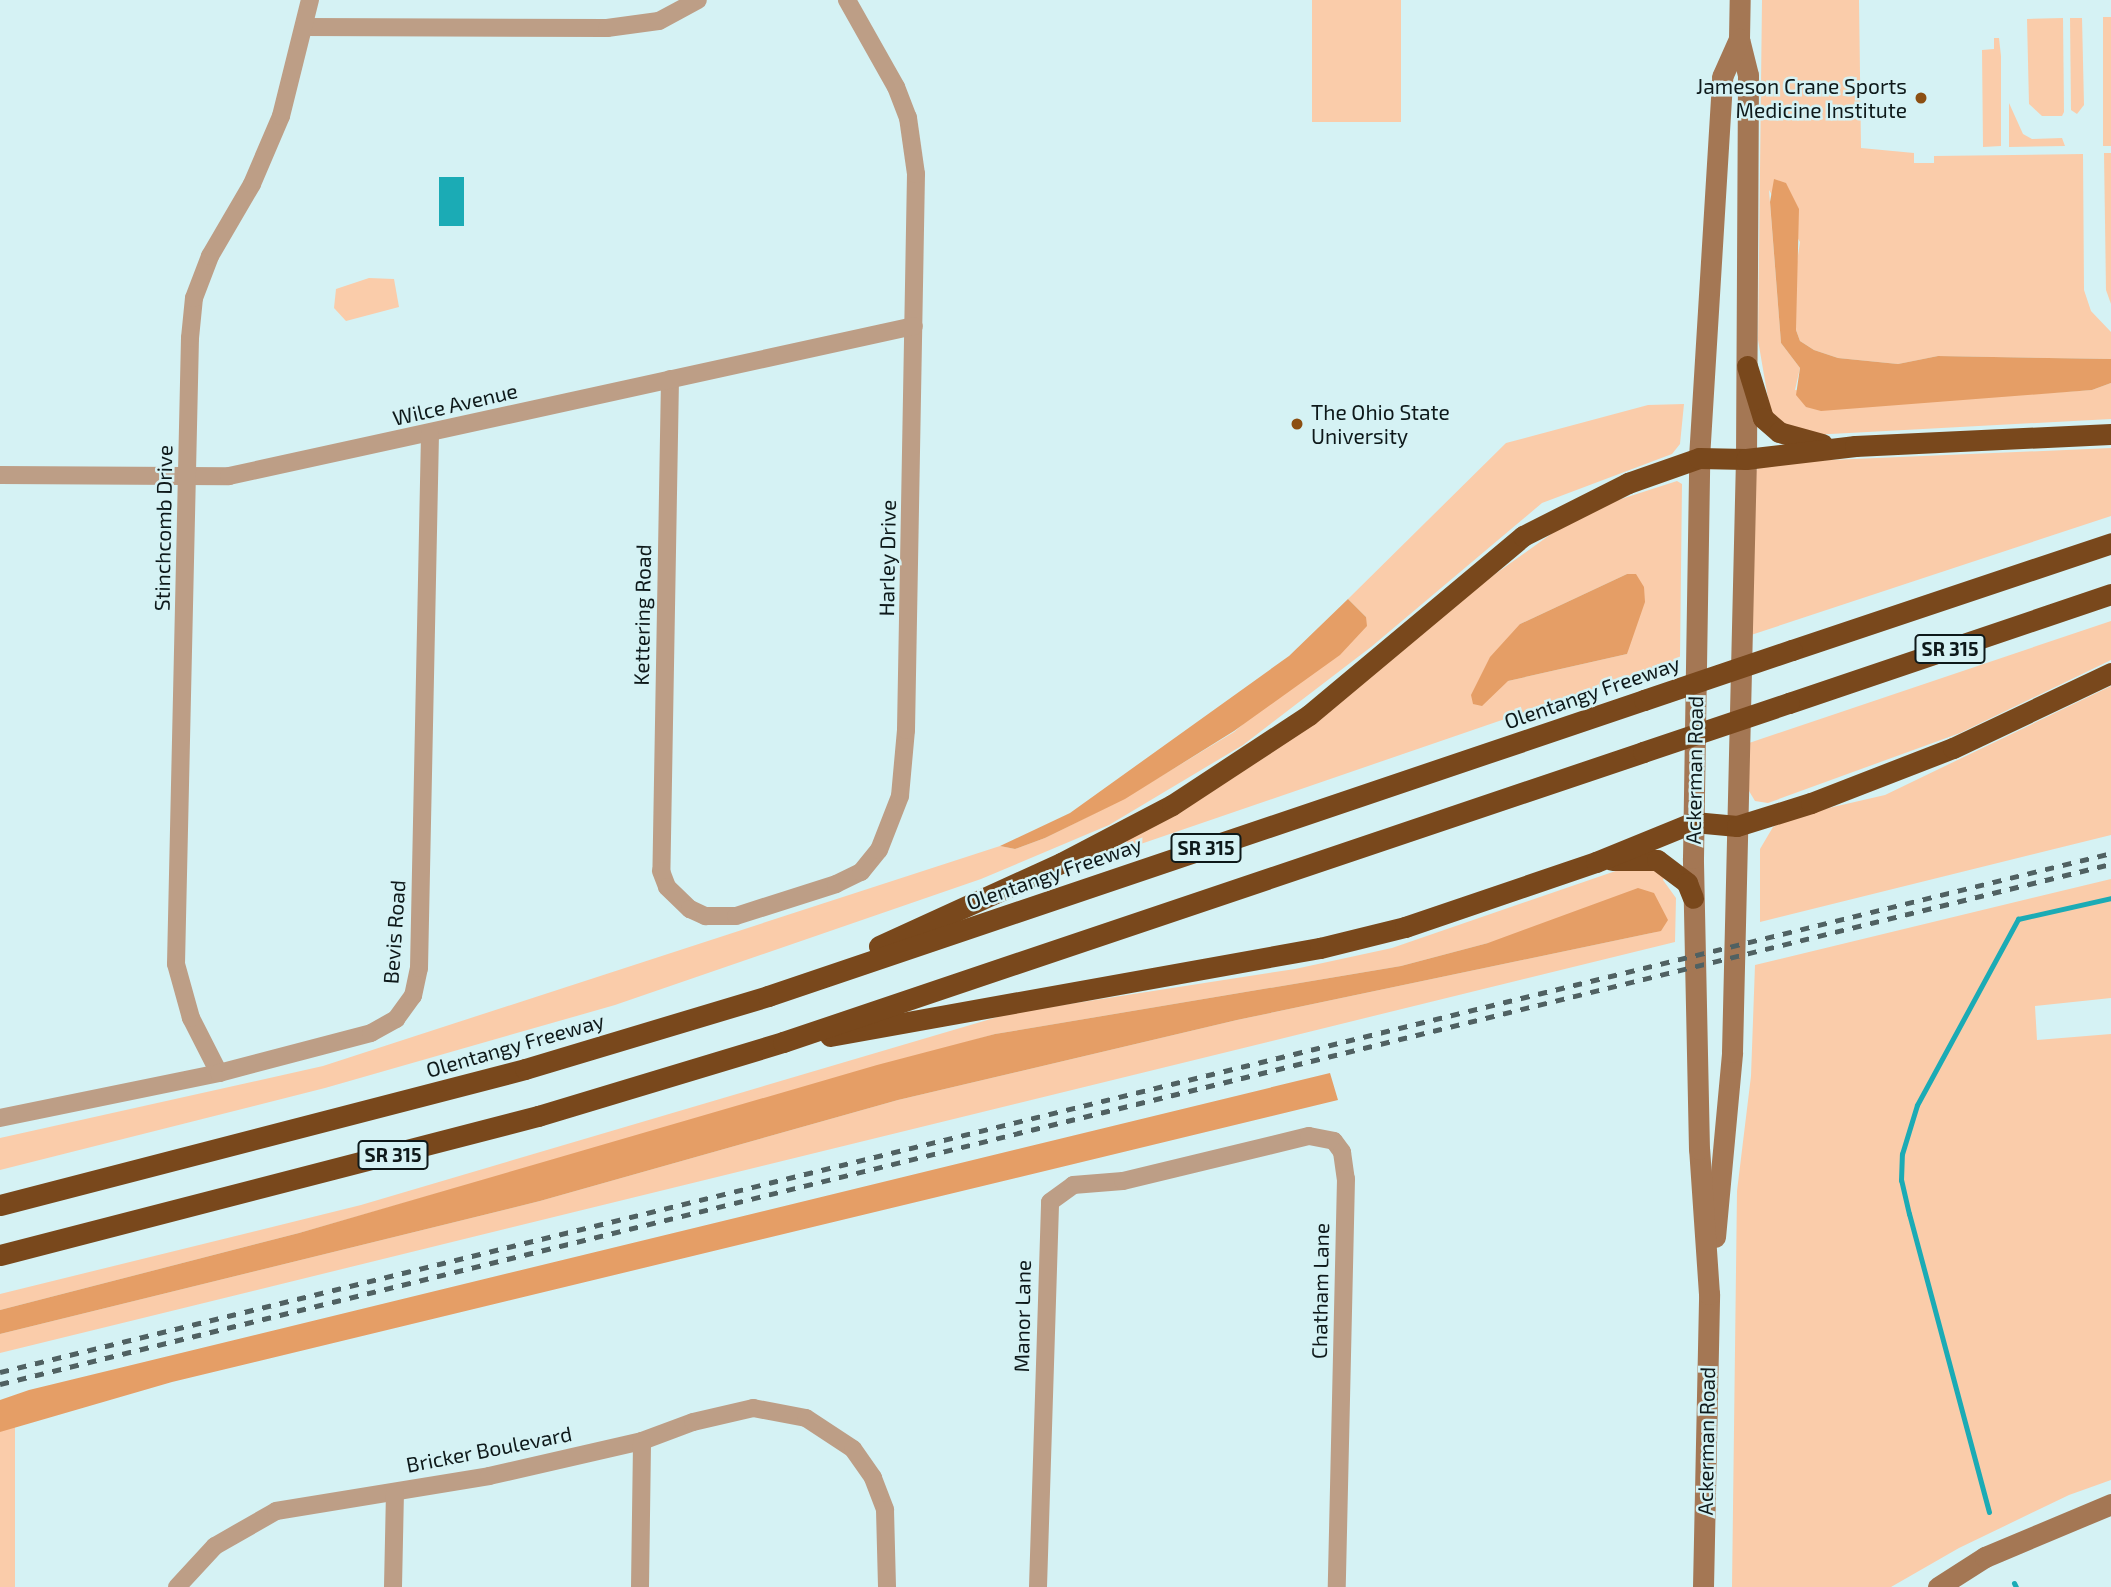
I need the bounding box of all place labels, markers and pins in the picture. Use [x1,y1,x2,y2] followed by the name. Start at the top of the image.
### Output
[1696,73,1907,123] place label: Jameson Crane Sports Medicine Institute
[1913,90,1929,106] marker: Jameson Crane Sports Medicine Institute
[1311,399,1450,449] place label: The Ohio State University
[1289,416,1305,432] marker: The Ohio State University

